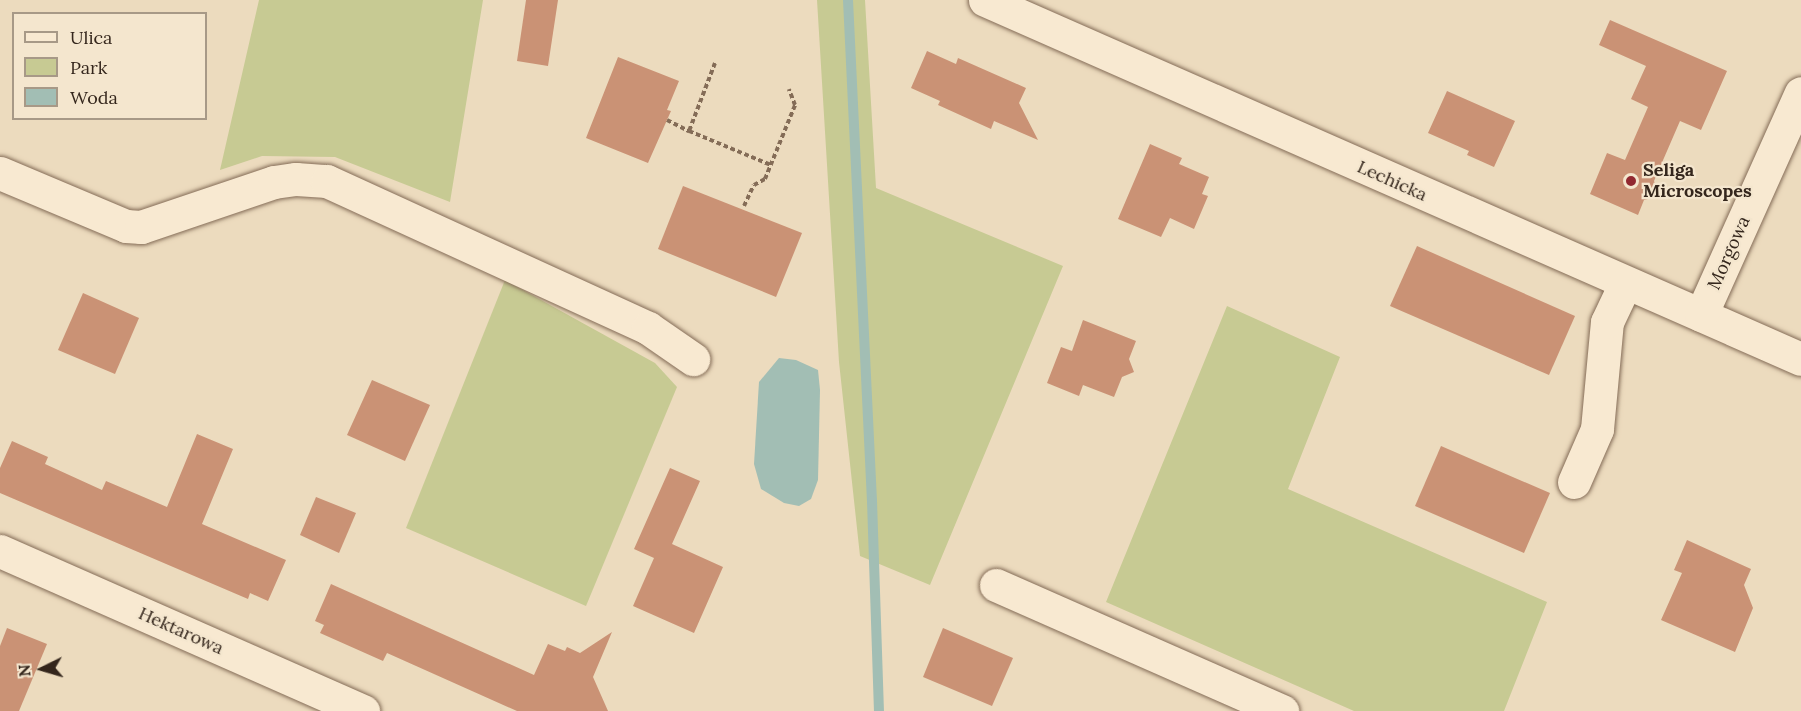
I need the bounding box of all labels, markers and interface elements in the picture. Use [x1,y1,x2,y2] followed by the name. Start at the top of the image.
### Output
[12,12,207,120] legend
[70,26,112,49] text: Ulica
[70,56,107,79] text: Park
[70,86,118,109] text: Woda
[1354,156,1430,206] street label: Lechicka
[1643,160,1752,202] place label: Seliga Microscopes
[1624,174,1638,188] marker: Seliga Microscopes
[1703,213,1755,293] street label: Morgowa
[135,603,227,659] street label: Hektarowa
[12,639,72,699] north arrow
[14,664,35,678] text: N

